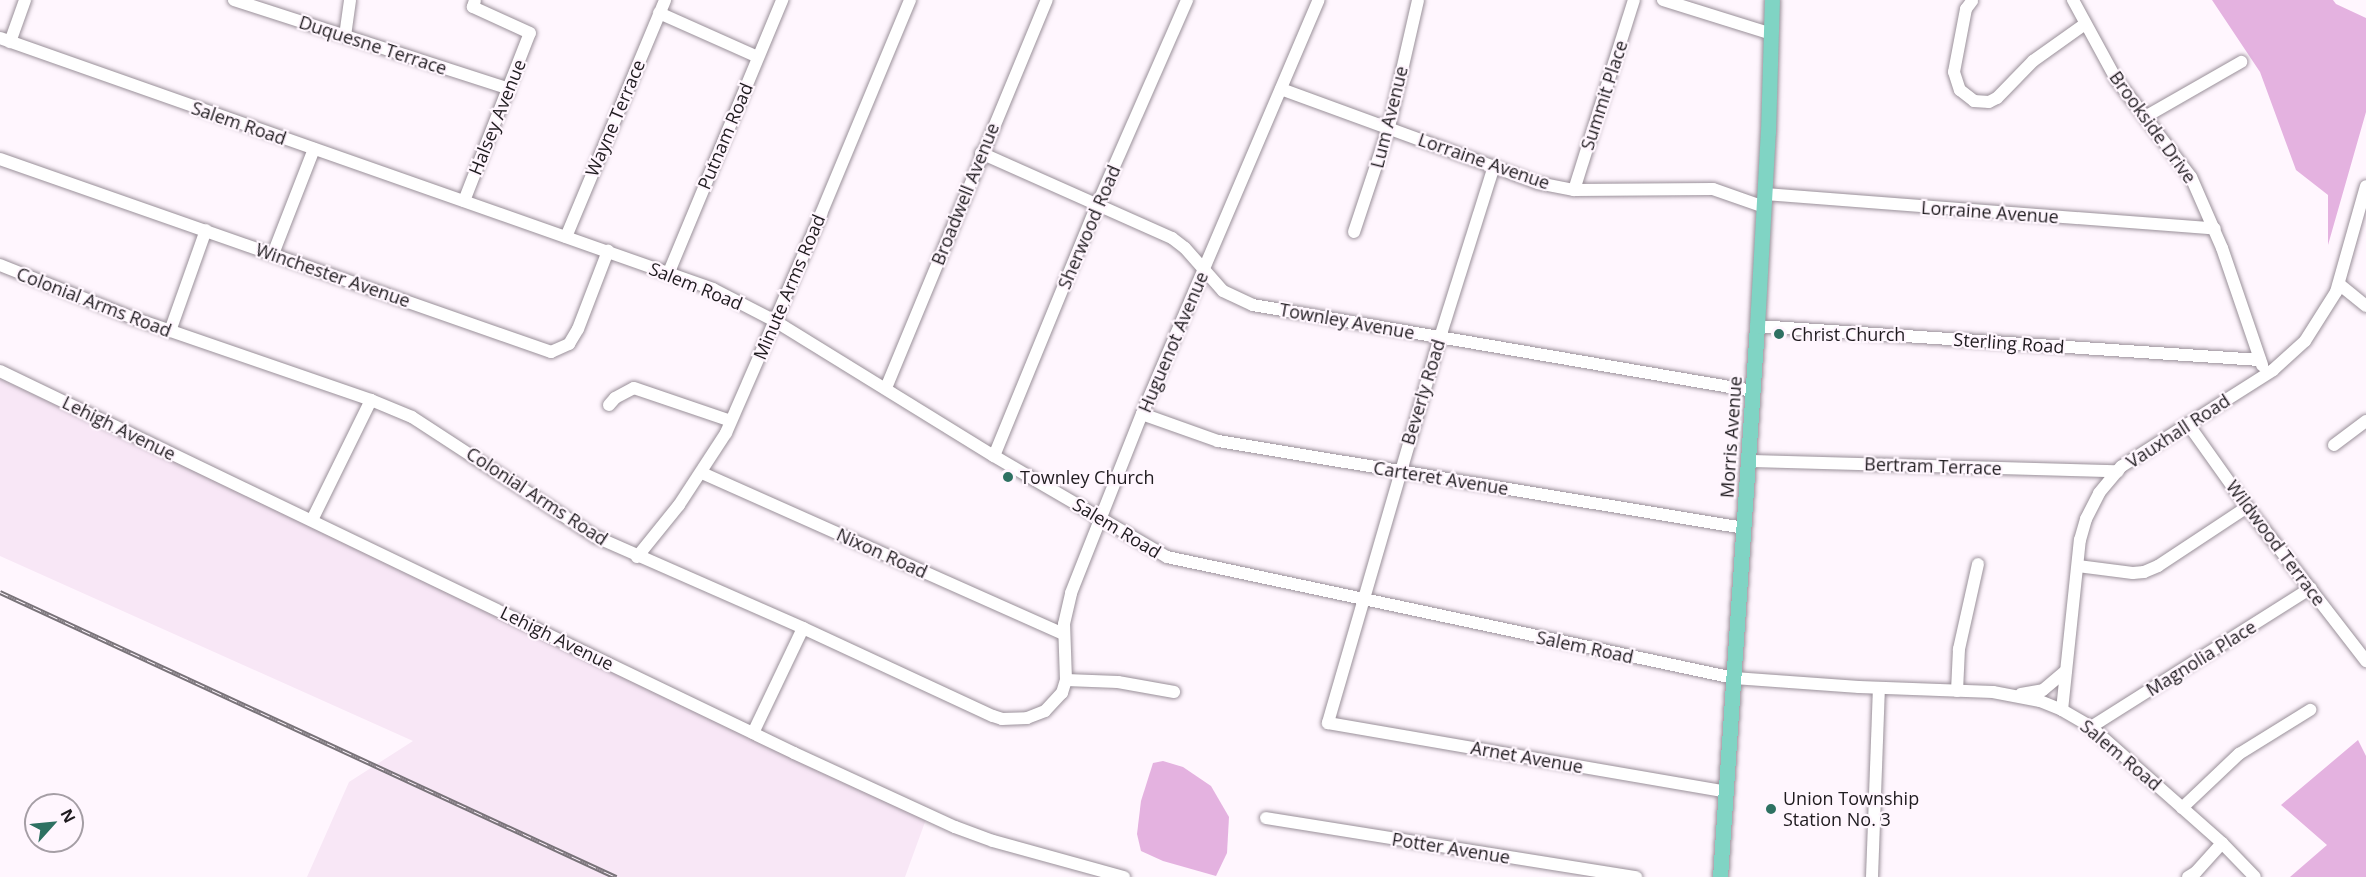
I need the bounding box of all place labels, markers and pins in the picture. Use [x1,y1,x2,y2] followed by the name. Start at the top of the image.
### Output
[1791,323,1905,345] place label: Christ Church
[1772,327,1786,341] marker: Christ Church
[1020,466,1155,488] place label: Townley Church
[1001,470,1015,484] marker: Townley Church
[1783,788,1919,830] place label: Union Township Station No. 3
[1764,802,1778,816] marker: Union Township Station No. 3

